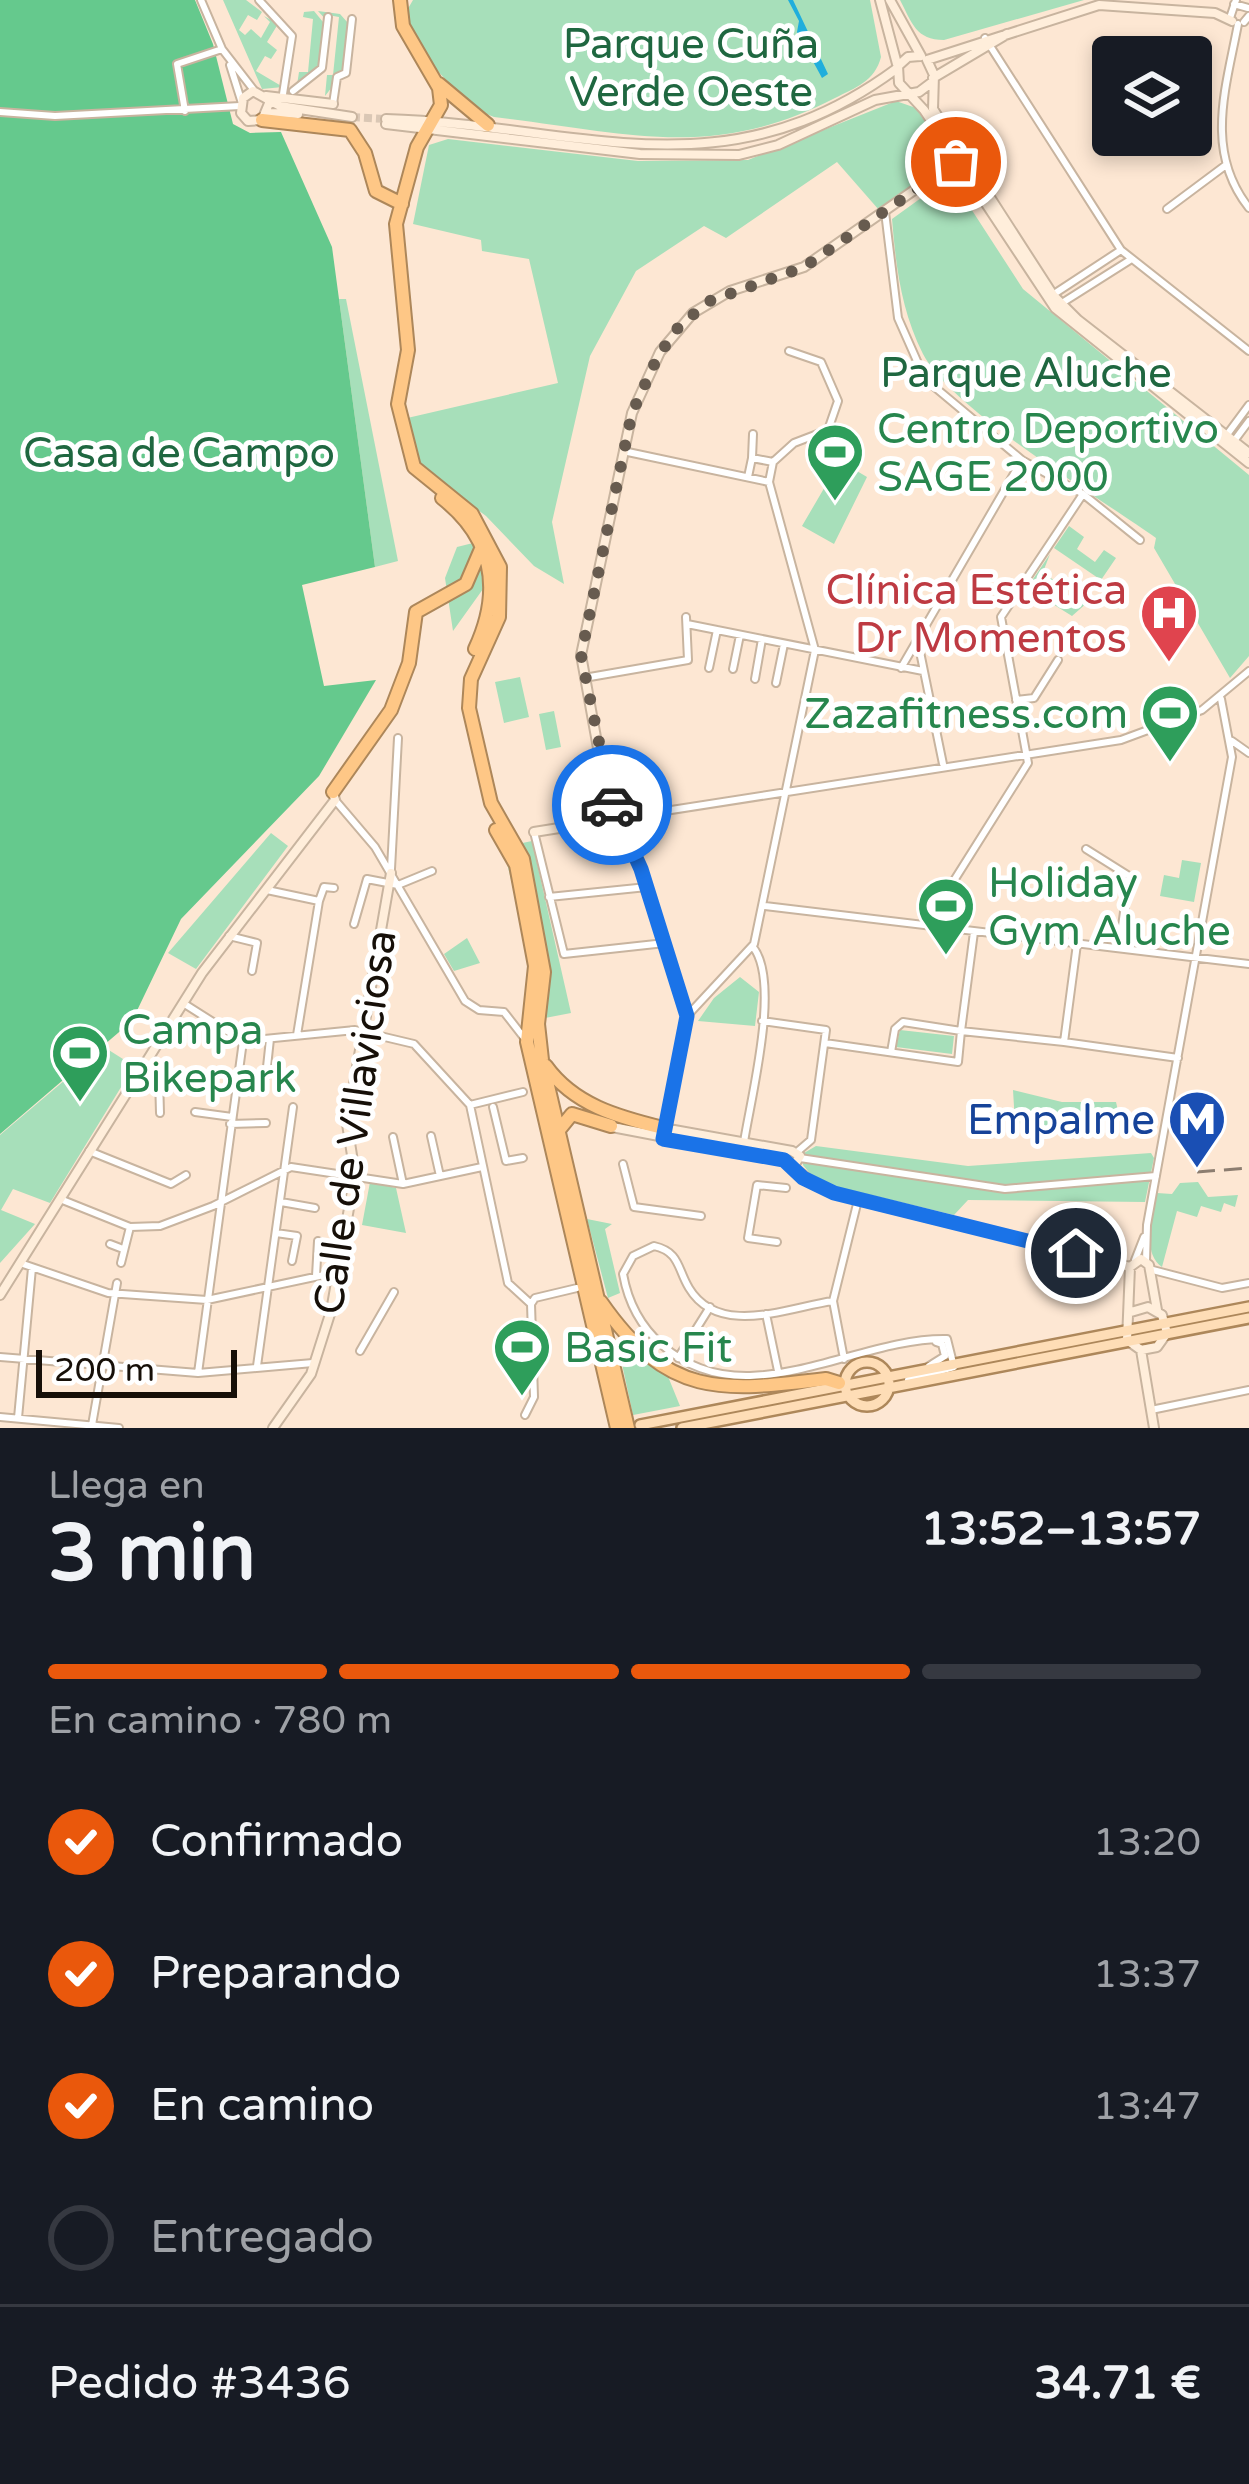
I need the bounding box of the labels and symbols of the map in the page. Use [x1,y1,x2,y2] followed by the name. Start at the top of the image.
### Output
[563,19,819,118] park label: Parque Cuña Verde Oeste
[905,111,1007,213] pin
[880,348,1172,399] park label: Parque Aluche
[877,404,1219,503] place label: Centro Deportivo SAGE 2000
[804,421,866,503] sports icon: Centro Deportivo SAGE 2000
[23,428,335,479] park label: Casa de Campo
[825,565,1127,664] place label: Clínica Estética Dr Momentos
[1138,582,1200,664] hospital icon: Clínica Estética Dr Momentos
[1139,682,1201,764] sports icon: Zazafitness.com
[804,689,1128,740] place label: Zazafitness.com
[552,745,672,865] courier
[988,858,1231,957] place label: Holiday Gym Aluche
[915,875,977,957] sports icon: Holiday Gym Aluche
[303,927,408,1318] street label: Calle de Villaviciosa
[122,1005,297,1104] place label: Campa Bikepark
[49,1022,111,1104] sports icon: Campa Bikepark
[1166,1088,1228,1170] metro station icon: Empalme
[967,1095,1155,1146] place label: Empalme
[1025,1202,1127,1304] pin
[491,1316,553,1398] sports icon: Basic Fit
[564,1323,732,1374] place label: Basic Fit
[36,1344,237,1397] scale bar

